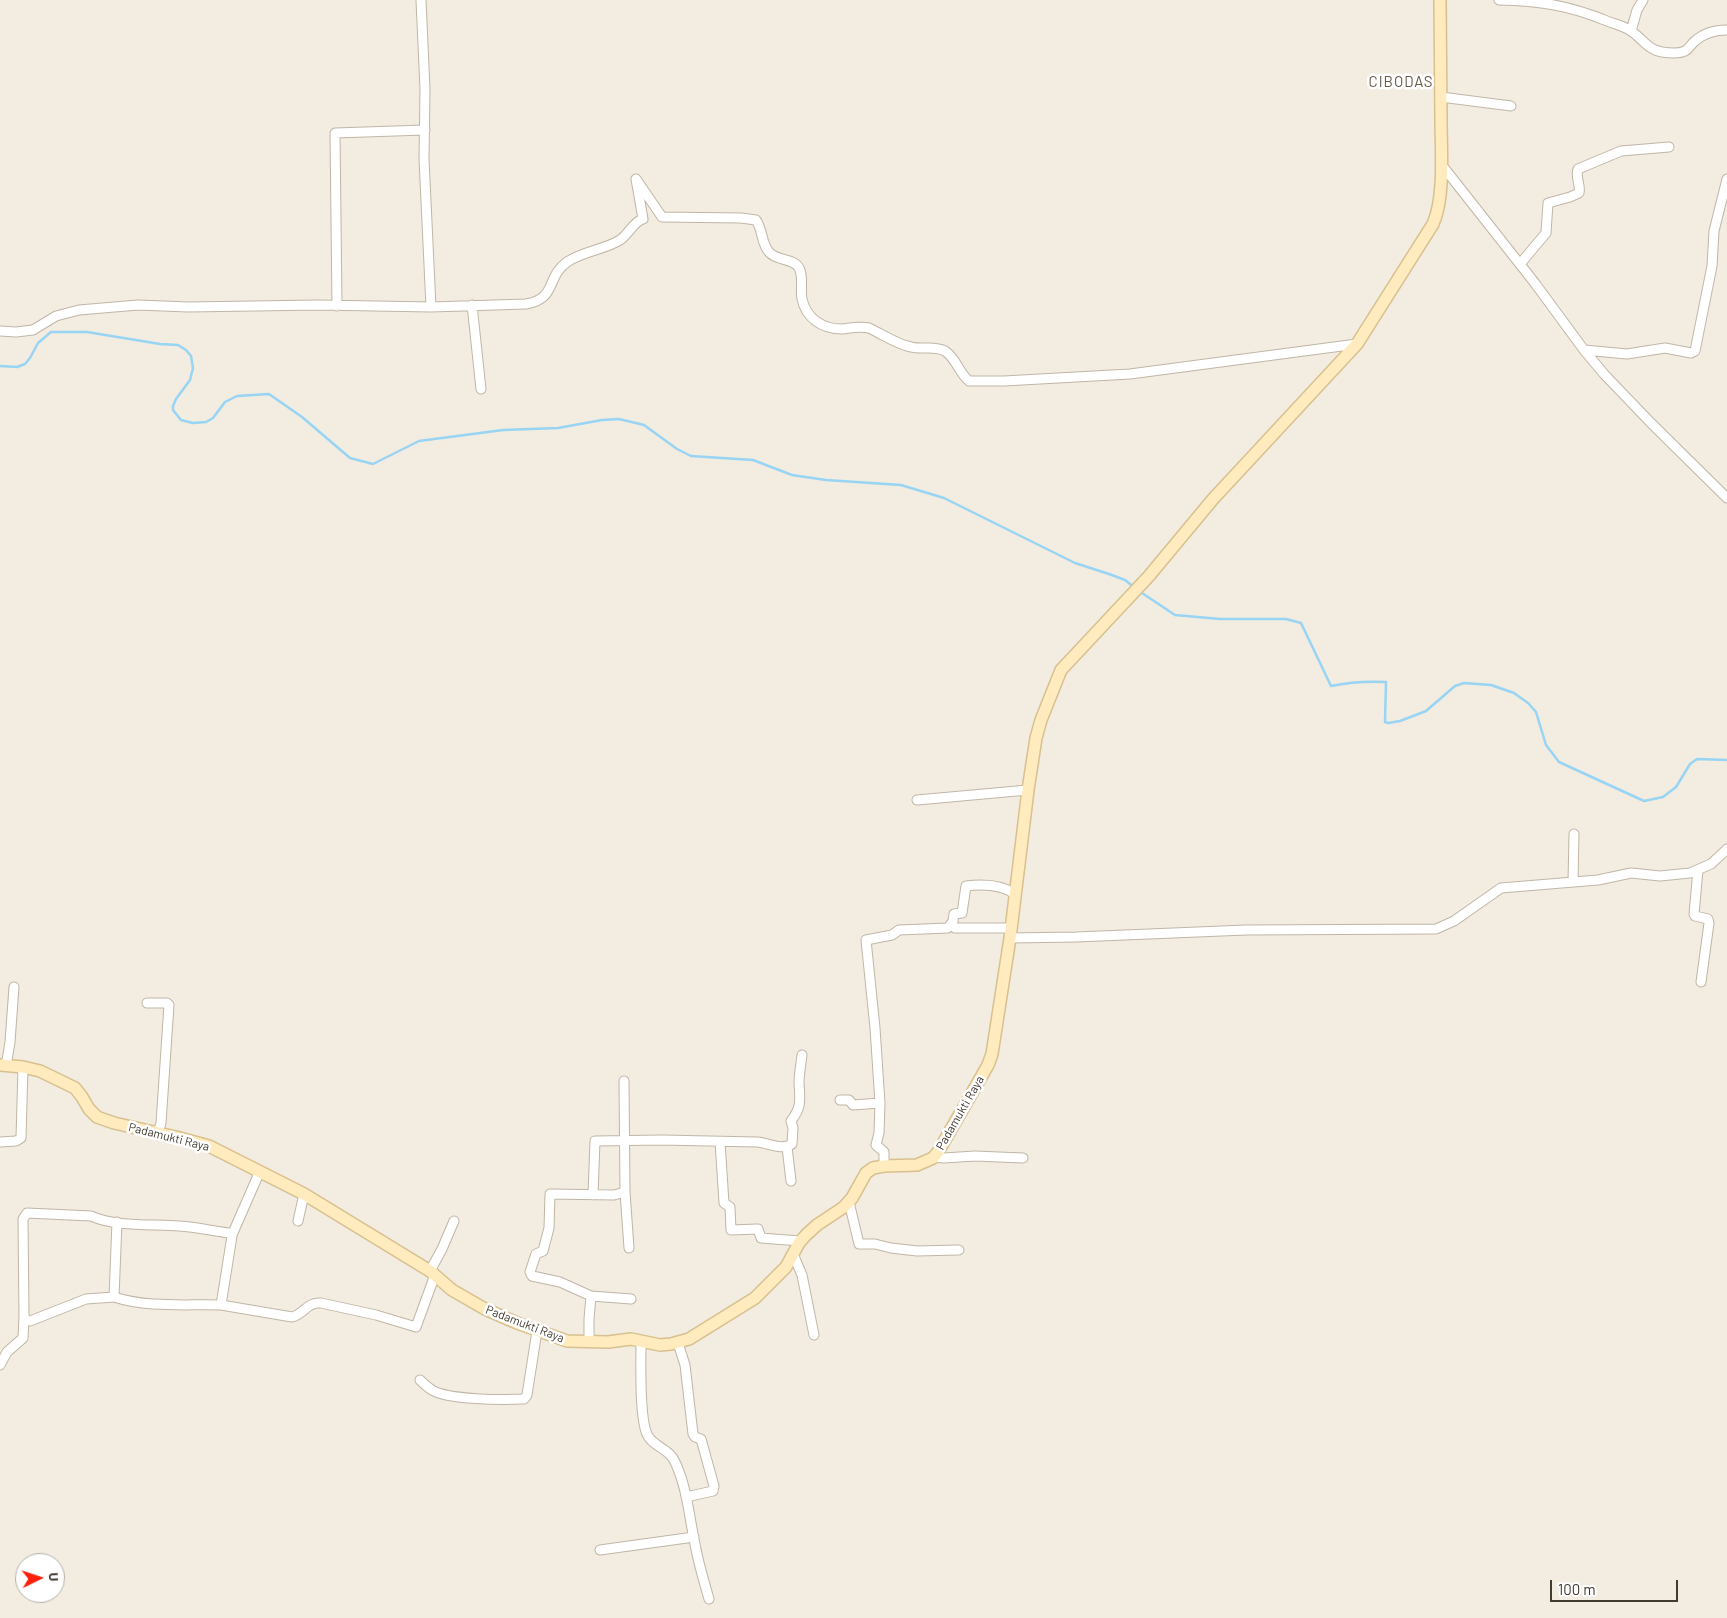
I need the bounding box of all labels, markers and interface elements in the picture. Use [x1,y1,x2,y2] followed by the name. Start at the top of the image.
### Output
[1368,73,1434,91] district label: CIBODAS
[933,1073,987,1153] street label: Padamukti Raya
[127,1120,211,1154] street label: Padamukti Raya
[484,1302,566,1346] street label: Padamukti Raya
[15,1553,65,1603] north arrow
[1552,1570,1680,1602] scale bar
[46,1572,63,1582] text: U
[1558,1580,1596,1598] text: 100 m

